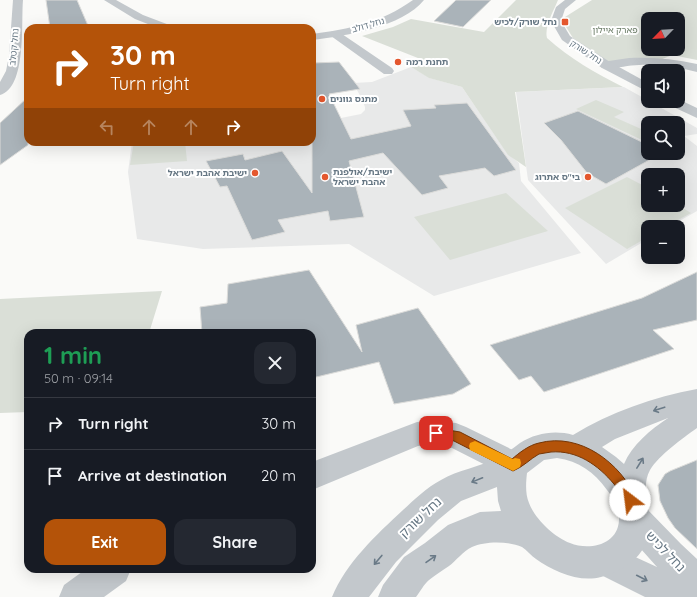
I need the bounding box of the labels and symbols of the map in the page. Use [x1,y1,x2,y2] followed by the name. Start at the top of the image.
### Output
[641,12,685,56] north arrow
[350,15,386,34] street label: נחל דולב
[494,16,557,27] place label: נחל שורק/לכיש
[560,17,570,27] marker: נחל שורק/לכיש
[592,24,638,35] park label: פארק איילון
[6,28,21,66] street label: נחל קטלב
[568,37,604,66] street label: נחל שורק
[406,56,448,67] place label: תחנת רמה
[393,57,403,67] marker: תחנת רמה
[330,93,378,104] place label: מתנס גוונים
[317,94,327,104] marker: מתנס גוונים
[333,166,392,187] place label: ישיבת/אולפנת אהבת ישראל
[168,167,247,178] place label: ישיבת אהבת ישראל
[250,168,260,178] marker: ישיבת אהבת ישראל
[535,171,581,182] place label: בי"ס אתרוג
[320,172,330,182] marker: ישיבת/אולפנת אהבת ישראל
[583,172,593,182] marker: בי"ס אתרוג
[653,406,666,413] one-way arrow
[419,416,453,450] pin
[636,458,644,469] one-way arrow
[471,476,483,484] one-way arrow
[609,479,651,521] position arrow
[396,493,444,541] street label: נחל שורק
[643,527,689,575] street label: נחל לכיש
[373,555,382,566] one-way arrow
[425,555,436,563] one-way arrow
[636,574,648,582] one-way arrow

